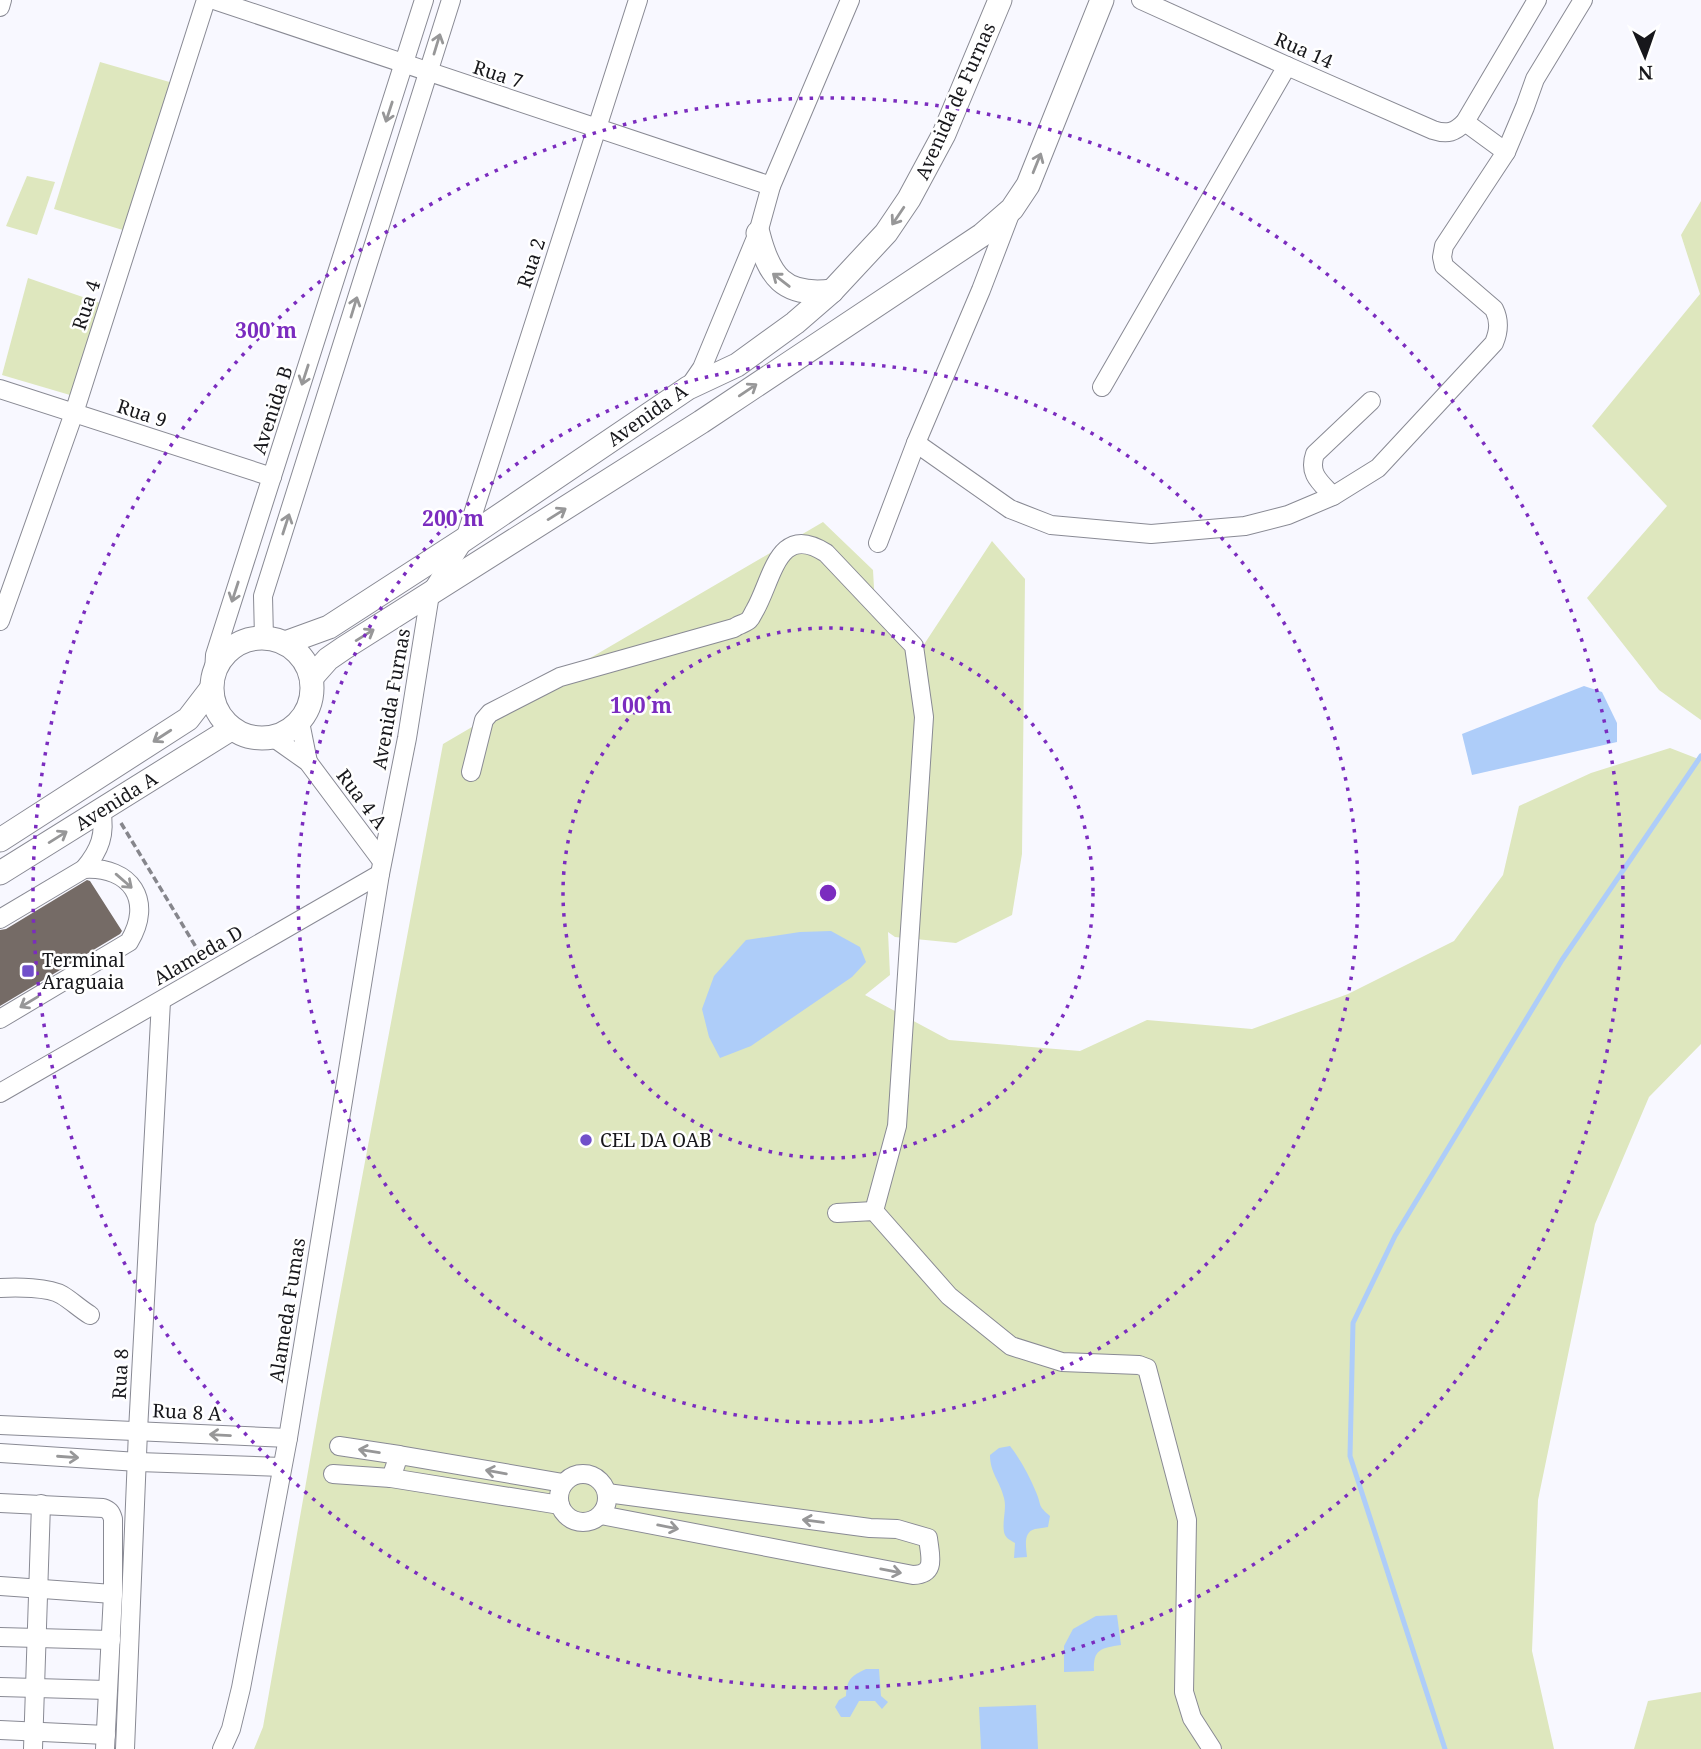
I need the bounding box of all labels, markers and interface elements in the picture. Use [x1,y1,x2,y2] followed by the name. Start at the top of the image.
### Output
[909,18,1001,184] street label: Avenida de Furnas
[1610,21,1680,91] north arrow
[1271,26,1338,75] street label: Rua 14
[432,33,445,55] one-way arrow
[470,54,526,94] street label: Rua 7
[1638,60,1654,86] text: N
[382,100,394,122] one-way arrow
[1031,153,1044,174] one-way arrow
[891,206,905,225] one-way arrow
[511,235,551,291] street label: Rua 2
[773,272,791,287] one-way arrow
[66,276,106,333] street label: Rua 4
[349,297,362,319] one-way arrow
[235,316,297,344] text: 300 m
[245,362,299,458] street label: Avenida B
[298,364,311,386] one-way arrow
[602,377,693,452] street label: Avenida A
[738,383,757,398] one-way arrow
[114,393,170,433] street label: Rua 9
[422,504,484,532] text: 200 m
[547,506,566,521] one-way arrow
[281,514,293,536] one-way arrow
[228,580,240,602] one-way arrow
[366,626,416,772] street label: Avenida Furnas
[354,628,374,642] one-way arrow
[610,691,672,719] text: 100 m
[153,728,172,743] one-way arrow
[331,764,394,835] street label: Rua 4 A
[70,765,163,837] street label: Avenida A
[47,830,67,844] one-way arrow
[115,873,133,889] one-way arrow
[816,881,840,905] centre of rings
[149,919,247,991] street label: Alameda D
[42,947,125,995] place label: Terminal Araguaia
[20,963,36,979] marker: Terminal Araguaia
[19,995,39,1009] one-way arrow
[600,1127,712,1153] place label: CEL DA OAB
[578,1132,594,1148] marker: CEL DA OAB
[263,1236,311,1384] street label: Alameda Fumas
[106,1348,134,1400] street label: Rua 8
[152,1397,223,1427] street label: Rua 8 A
[208,1428,231,1441] one-way arrow
[358,1444,381,1457] one-way arrow
[56,1451,79,1464] one-way arrow
[485,1465,508,1478] one-way arrow
[802,1514,825,1527] one-way arrow
[656,1521,679,1535] one-way arrow
[879,1564,902,1578] one-way arrow

